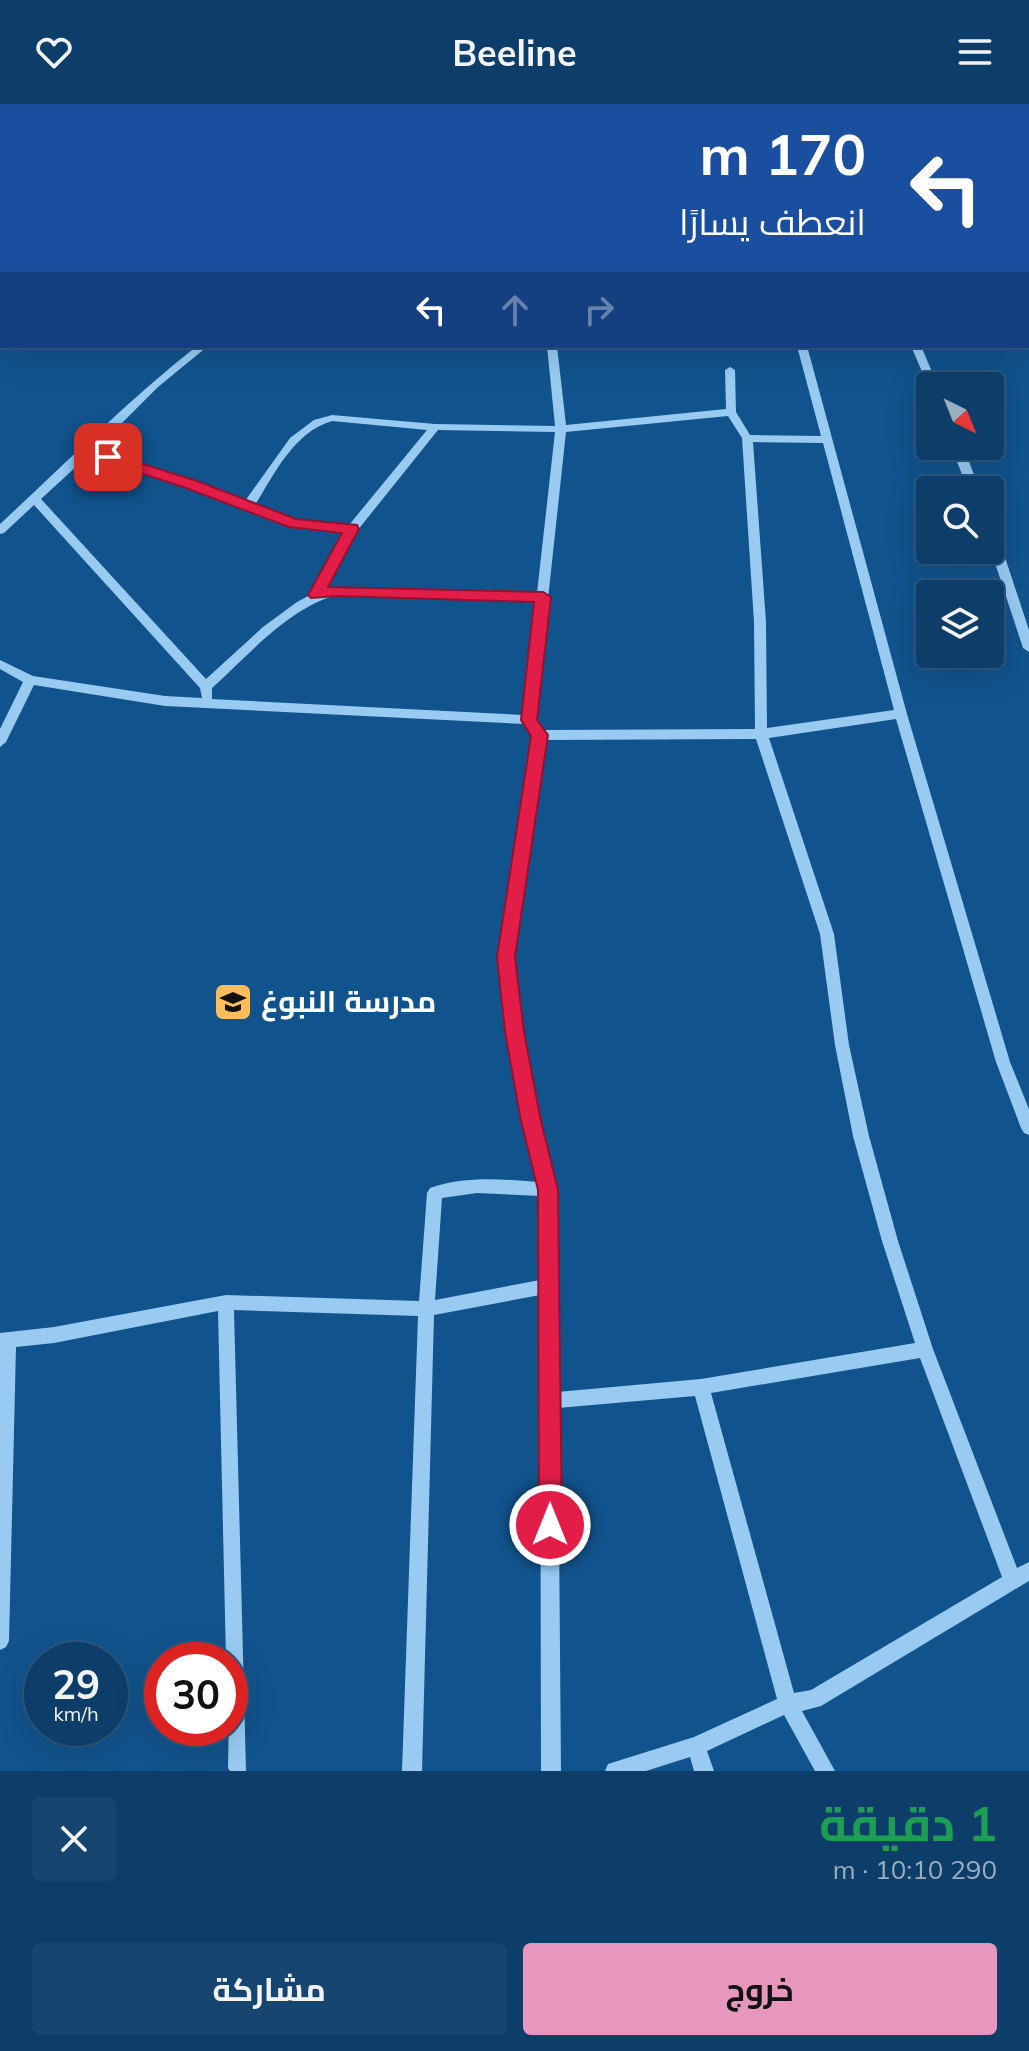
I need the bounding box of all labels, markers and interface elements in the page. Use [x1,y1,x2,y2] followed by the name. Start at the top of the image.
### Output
[32,30,76,74] icon: heart
[452,30,577,75] text: Beeline
[953,30,997,74] icon: menu
[699,119,866,189] text: 170 m
[894,136,998,240] icon: left
[679,199,866,244] text: انعطف يسارًا
[409,288,453,332] icon: left
[493,288,537,332] icon: ahead
[577,288,621,332] icon: right
[916,372,1004,460] north arrow
[916,372,1004,668] map controls
[74,423,142,491] pin
[86,435,130,479] icon: arrive
[916,476,1004,564] button: search
[916,580,1004,668] button: layers
[212,981,254,1023] school or university icon: مدرسة النبوغ
[261,982,436,1022] place label: مدرسة النبوغ
[508,1483,592,1567] position arrow
[144,1642,248,1746] speed limit sign: 30
[52,1659,100,1709] text: 29
[53,1701,99,1726] text: km/h
[819,1793,997,1853] text: 1 دقيقة
[32,1797,116,1881] button: close
[833,1853,997,1886] text: 290 m · 10:10
[32,1943,507,2035] button: مشاركة
[523,1943,997,2035] button: خروج

